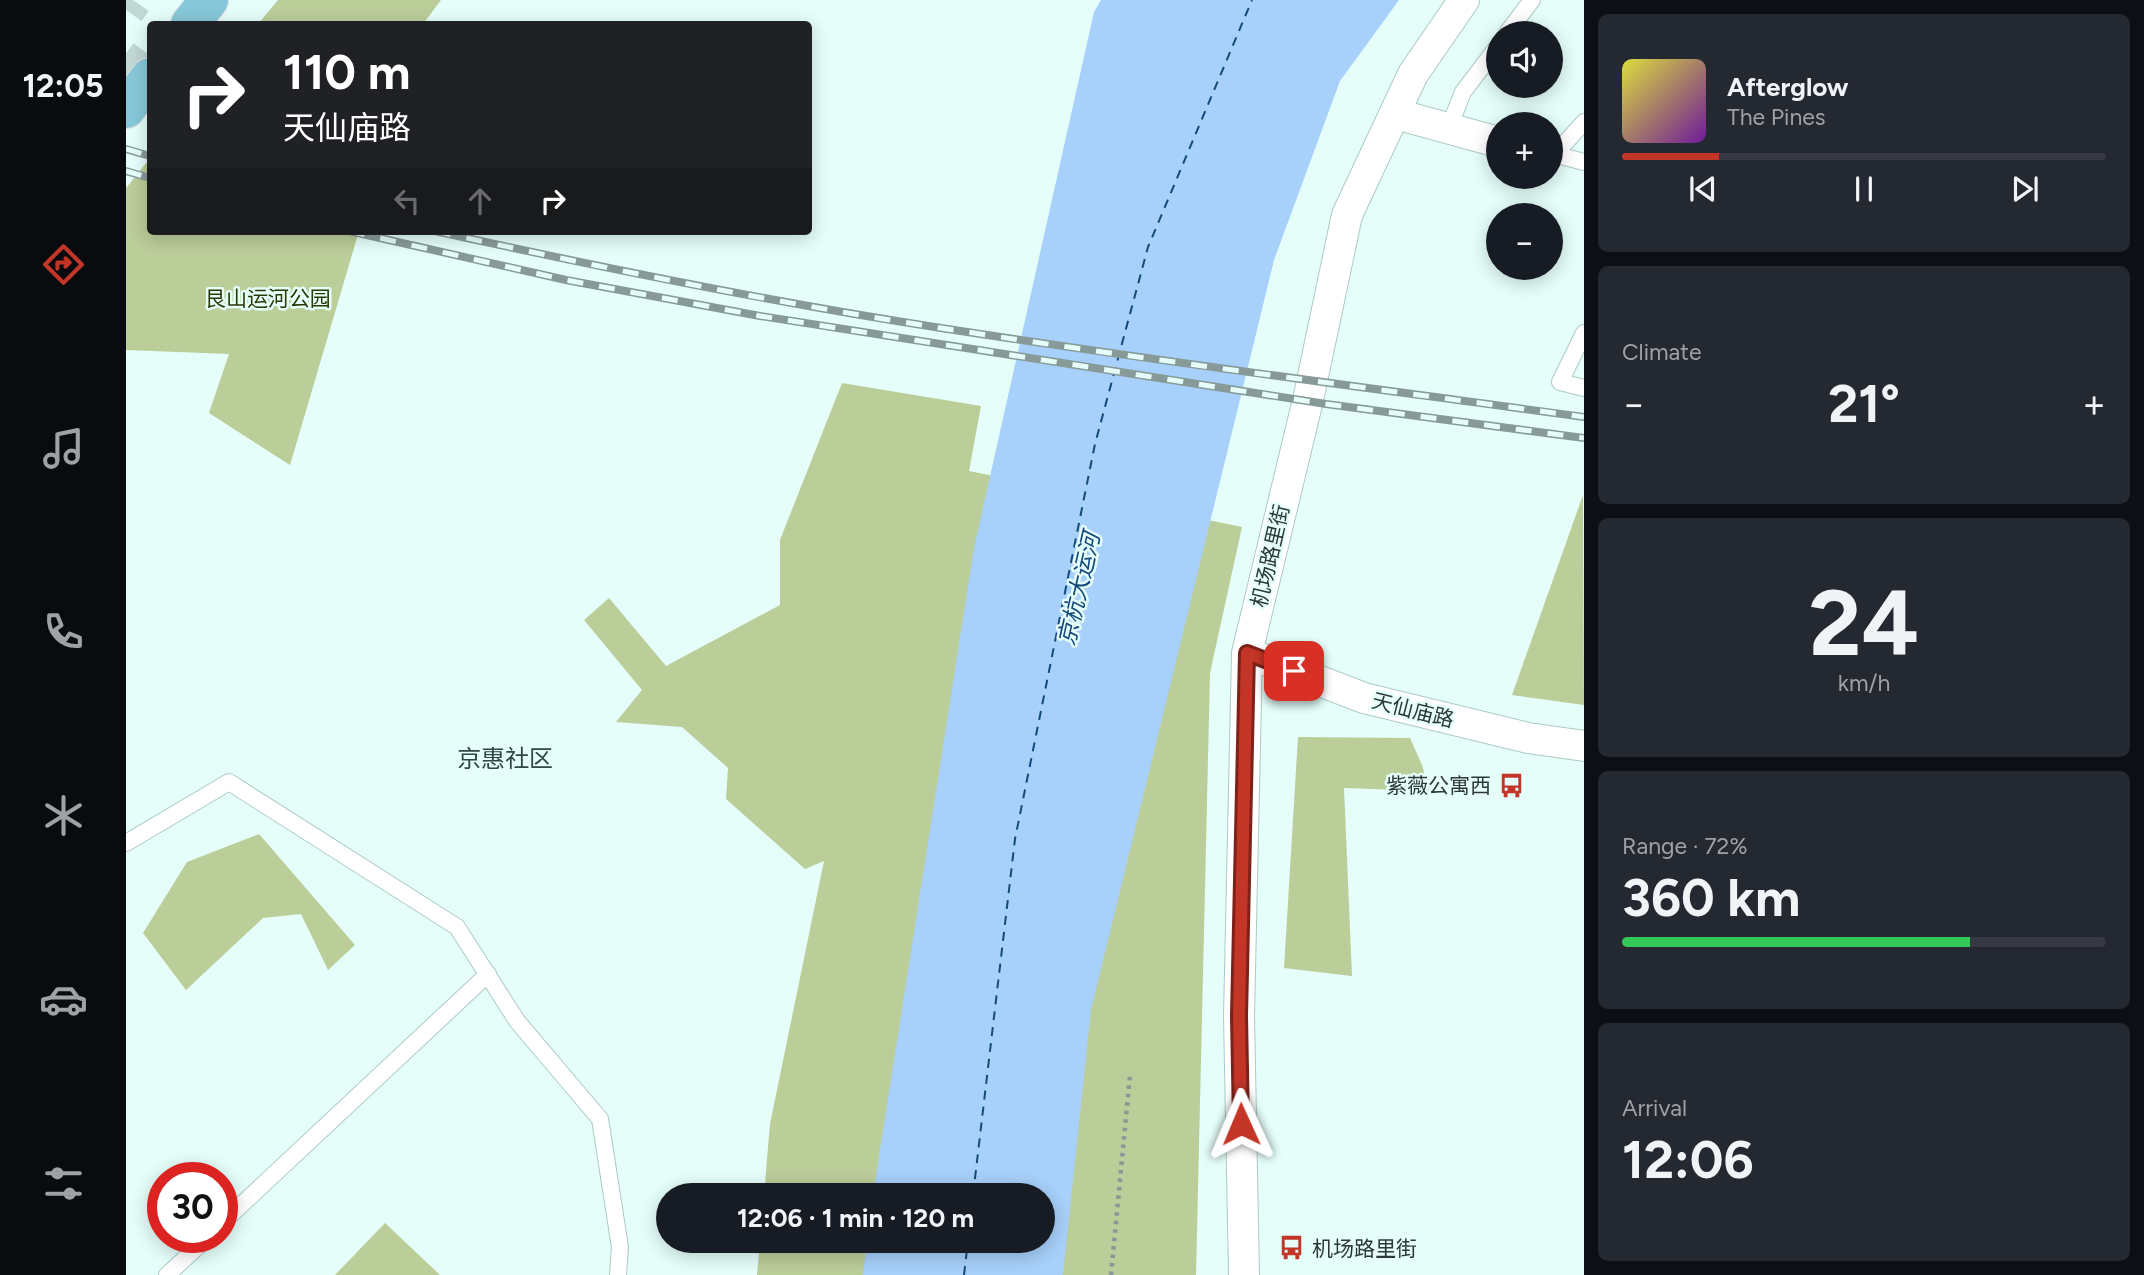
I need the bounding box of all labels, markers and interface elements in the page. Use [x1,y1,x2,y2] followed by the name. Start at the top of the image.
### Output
[1486,21,1563,280] map controls
[1486,21,1563,98] button: sound
[283,42,411,101] text: 110 m
[168,49,259,140] icon: right
[23,67,104,105] text: 12:05
[1727,71,1849,103] text: Afterglow
[1727,103,1826,131] text: The Pines
[283,109,411,147] text: 天仙庙路
[1486,112,1563,189] button: +
[1684,170,1722,208] icon: previous
[1845,170,1883,208] icon: pause
[2006,170,2044,208] icon: next
[388,182,426,220] icon: left
[461,182,499,220] icon: ahead
[534,182,572,220] icon: right
[1486,203,1563,280] button: −
[39,240,88,289] icon: directions
[205,286,331,311] park label: 艮山运河公园
[1622,338,1701,366] text: Climate
[1828,373,1900,435] text: 21°
[1622,381,1646,427] text: −
[2082,381,2106,427] text: +
[39,424,88,473] icon: music
[1246,502,1294,610] street label: 机场路里街
[1052,526,1106,648] water label: 京杭大运河
[1809,569,1919,678] text: 24
[39,607,88,656] icon: phone
[1264,641,1324,701] pin
[1275,652,1313,690] icon: arrive
[1838,669,1890,697] text: km/h
[1369,688,1457,732] street label: 天仙庙路
[457,744,553,773] district label: 京惠社区
[1497,771,1525,799] bus stop icon: 紫薇公寓西
[1386,773,1491,798] place label: 紫薇公寓西
[39,791,88,840] icon: climate
[1622,832,1748,860] text: Range · 72%
[1622,867,1800,929] text: 360 km
[39,975,88,1024] icon: car
[1204,1087,1278,1161] position arrow
[1622,1094,1687,1122] text: Arrival
[1622,1129,1754,1191] text: 12:06
[39,1159,88,1208] icon: filters
[147,1162,238,1253] speed limit sign: 30
[737,1202,974,1234] text: 12:06 · 1 min · 120 m
[1278,1234,1306,1262] bus stop icon: 机场路里街
[1312,1236,1417,1261] place label: 机场路里街

